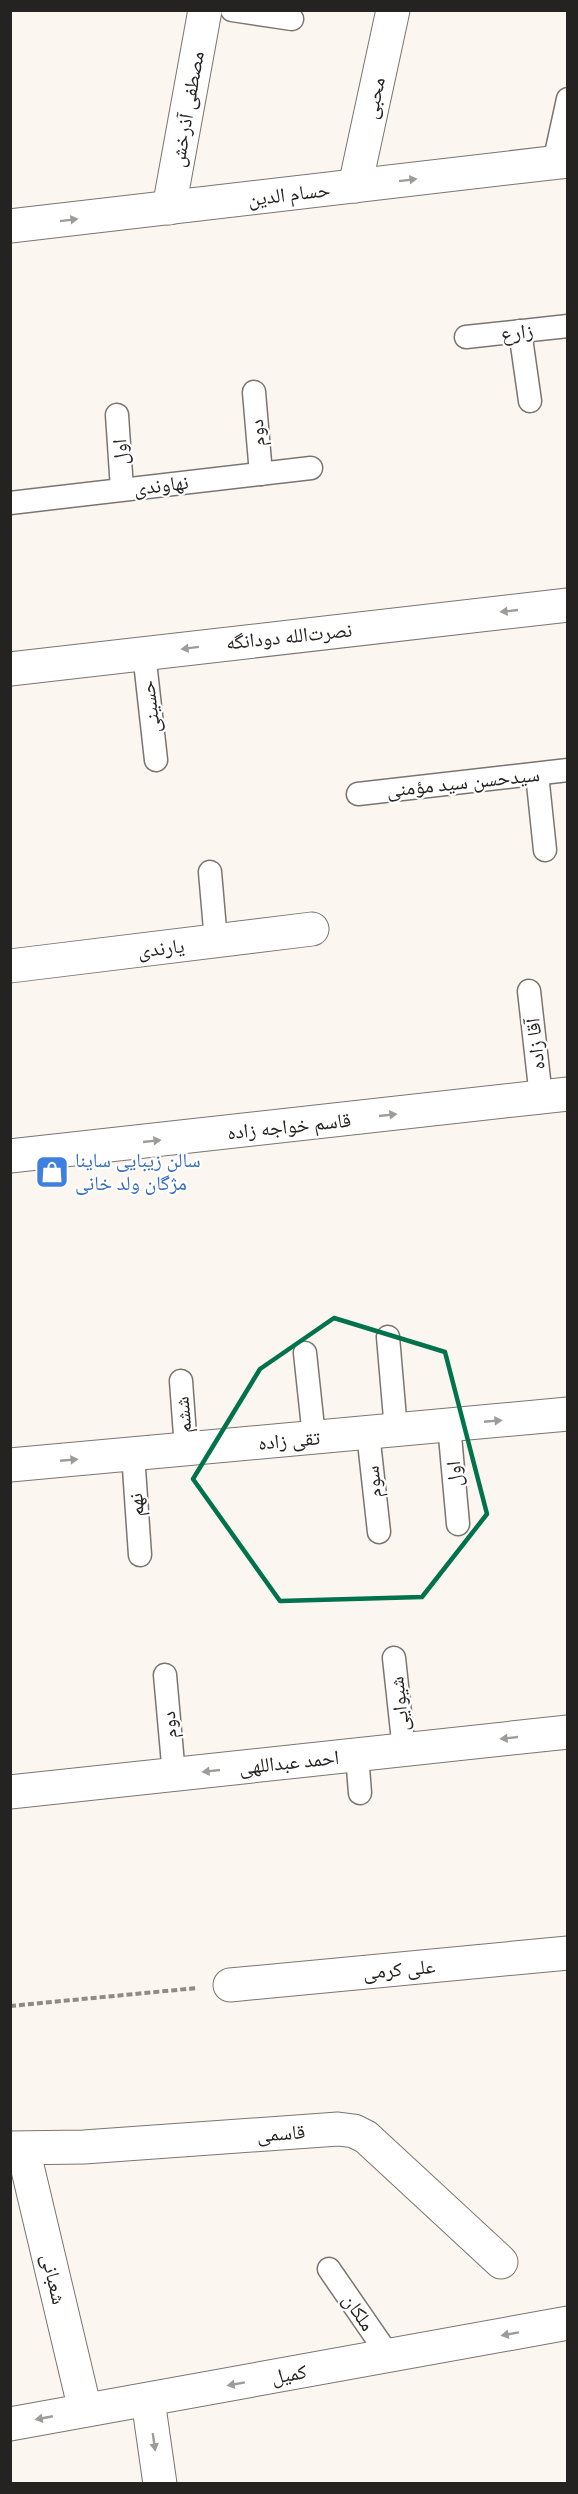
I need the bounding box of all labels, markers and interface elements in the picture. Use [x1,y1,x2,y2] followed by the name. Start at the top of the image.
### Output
[166,49,209,169] street label: مصطفی آذرخش
[359,75,390,121] street label: محبی
[399,175,418,185] one-way arrow
[247,178,332,213] street label: حسام الدین
[59,215,78,224] one-way arrow
[500,319,535,347] street label: زارع
[245,418,272,448] street label: دوم
[108,438,133,466] street label: اول
[132,471,190,500] street label: نهاوندی
[500,607,519,616] one-way arrow
[225,618,353,655] street label: نصرت‌الله دودانگه
[181,643,200,652] one-way arrow
[136,679,165,735] street label: حسینی
[385,763,541,802] street label: سیدحسن سید مؤمنی
[136,934,186,963] street label: یارندی
[521,1016,550,1071] street label: آقا زاده
[226,1109,352,1146] street label: قاسم خواجه زاده
[378,1110,397,1119] one-way arrow
[143,1136,162,1145] one-way arrow
[75,1149,201,1195] place label: سالن زیبایی ساینا مژگان ولد خانی
[34,1154,70,1190] shop icon: سالن زیبایی ساینا مژگان ولد خانی
[170,1395,199,1434] street label: ششم
[484,1416,503,1426] one-way arrow
[257,1426,321,1455] street label: تقی زاده
[59,1455,78,1465] one-way arrow
[442,1460,467,1488] street label: اول
[360,1464,389,1499] street label: سوم
[124,1492,151,1518] street label: نهم
[385,1675,414,1733] street label: شیوایی
[157,1710,184,1740] street label: دوم
[500,1733,519,1743] one-way arrow
[238,1746,340,1779] street label: احمد عبداللهی
[202,1766,221,1776] one-way arrow
[362,1955,436,1984] street label: علی کرمی
[256,2120,306,2147] street label: قاسمی
[37,2251,71,2307] street label: شعبانی
[338,2289,379,2335] street label: ملکان
[500,2330,519,2339] one-way arrow
[270,2360,309,2389] street label: کمیل
[226,2380,245,2389] one-way arrow
[34,2414,53,2423] one-way arrow
[149,2432,158,2451] one-way arrow

